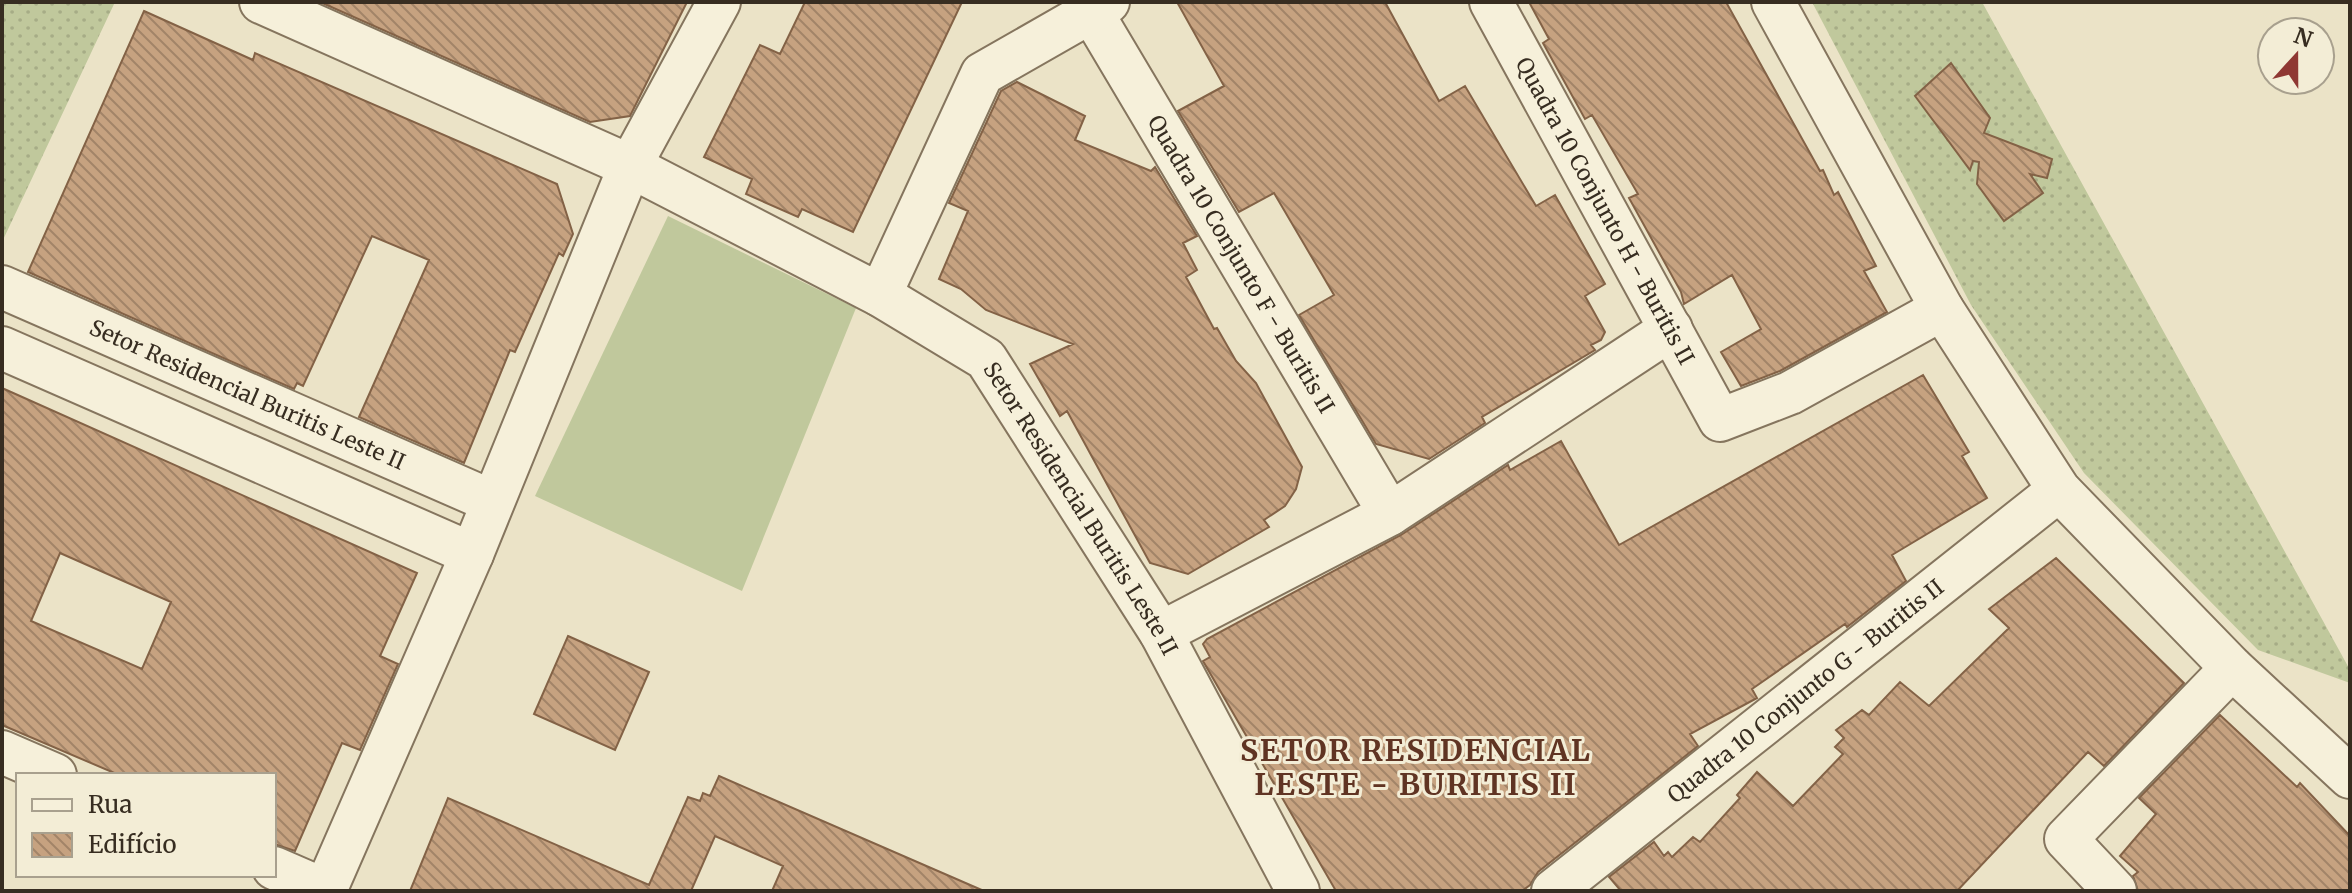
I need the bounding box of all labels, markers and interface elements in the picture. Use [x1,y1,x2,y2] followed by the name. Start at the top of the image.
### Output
[2256,16,2336,96] north arrow
[2290,21,2317,54] text: N
[1510,52,1701,369] street label: Quadra 10 Conjunto H - Buritis II
[1142,110,1341,418] street label: Quadra 10 Conjunto F - Buritis II
[85,313,410,476] street label: Setor Residencial Buritis Leste II
[978,357,1184,660] street label: Setor Residencial Buritis Leste II
[1662,573,1949,809] street label: Quadra 10 Conjunto G - Buritis II
[1240,731,1592,803] district label: SETOR RESIDENCIAL LESTE - BURITIS II
[16,773,276,877] legend
[88,789,132,820] text: Rua
[88,829,176,860] text: Edifício

